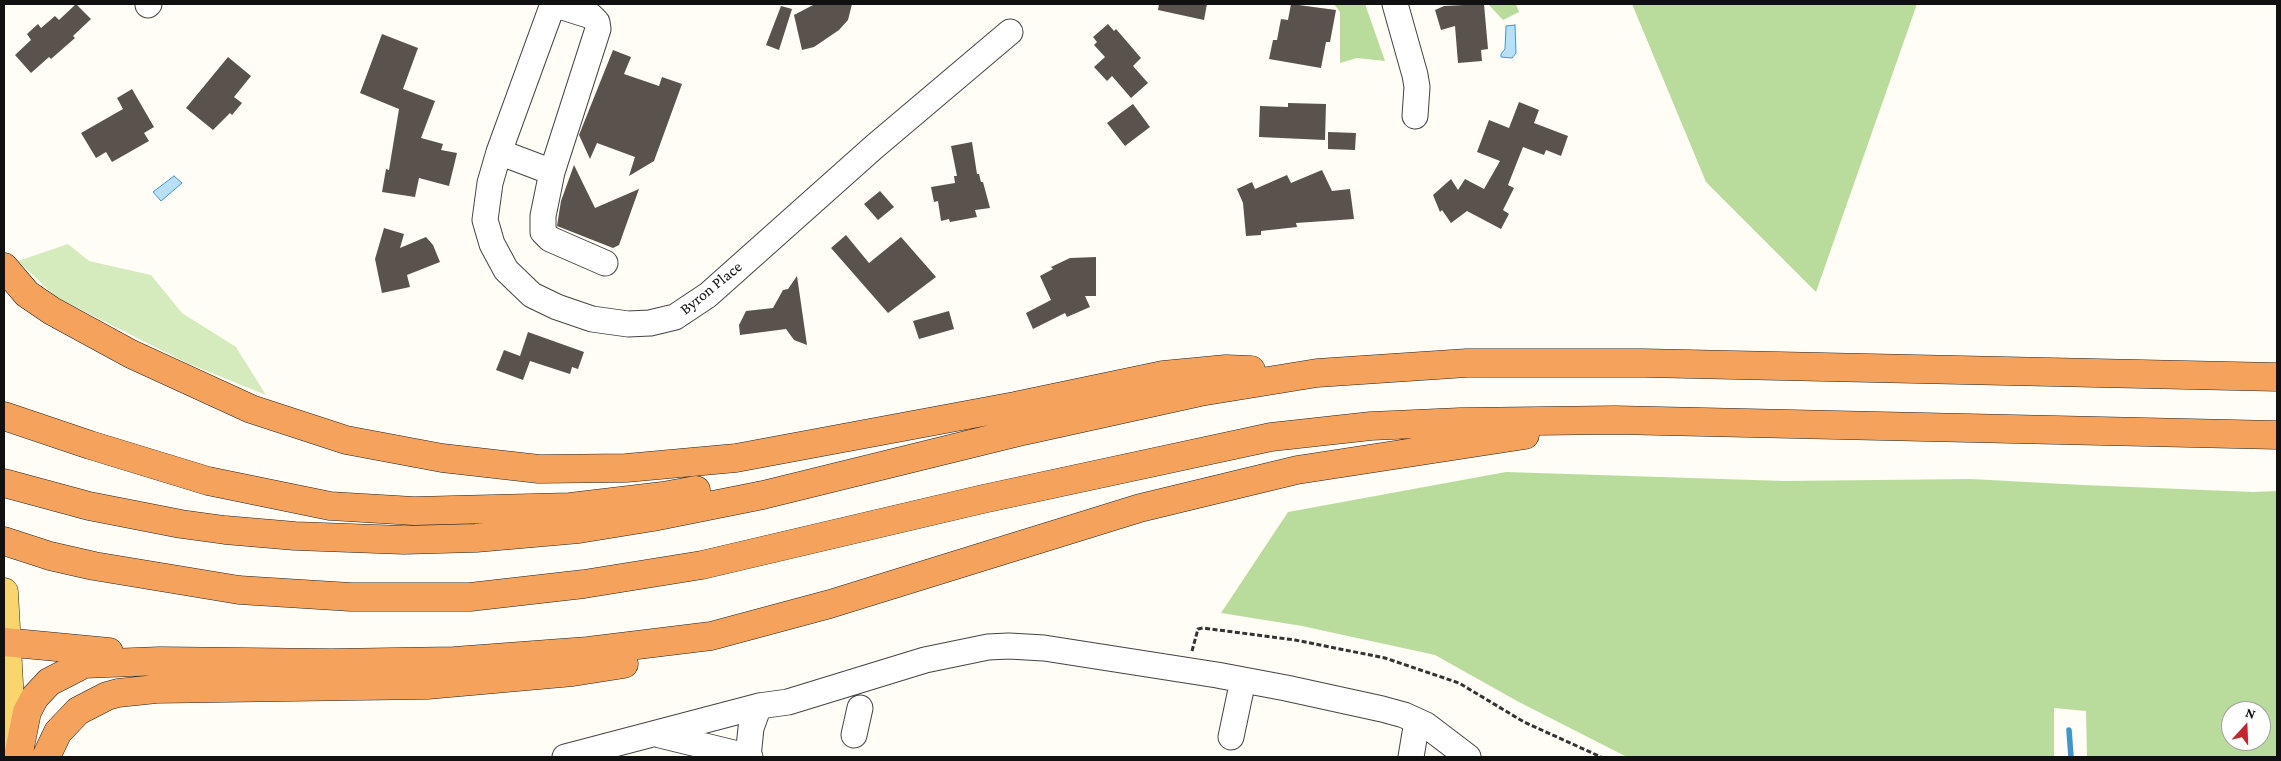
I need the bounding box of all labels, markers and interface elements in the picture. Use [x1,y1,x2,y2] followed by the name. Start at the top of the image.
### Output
[676,257,746,319] street label: Byron Place
[2221,701,2271,751] north arrow
[2244,704,2258,722] text: N

